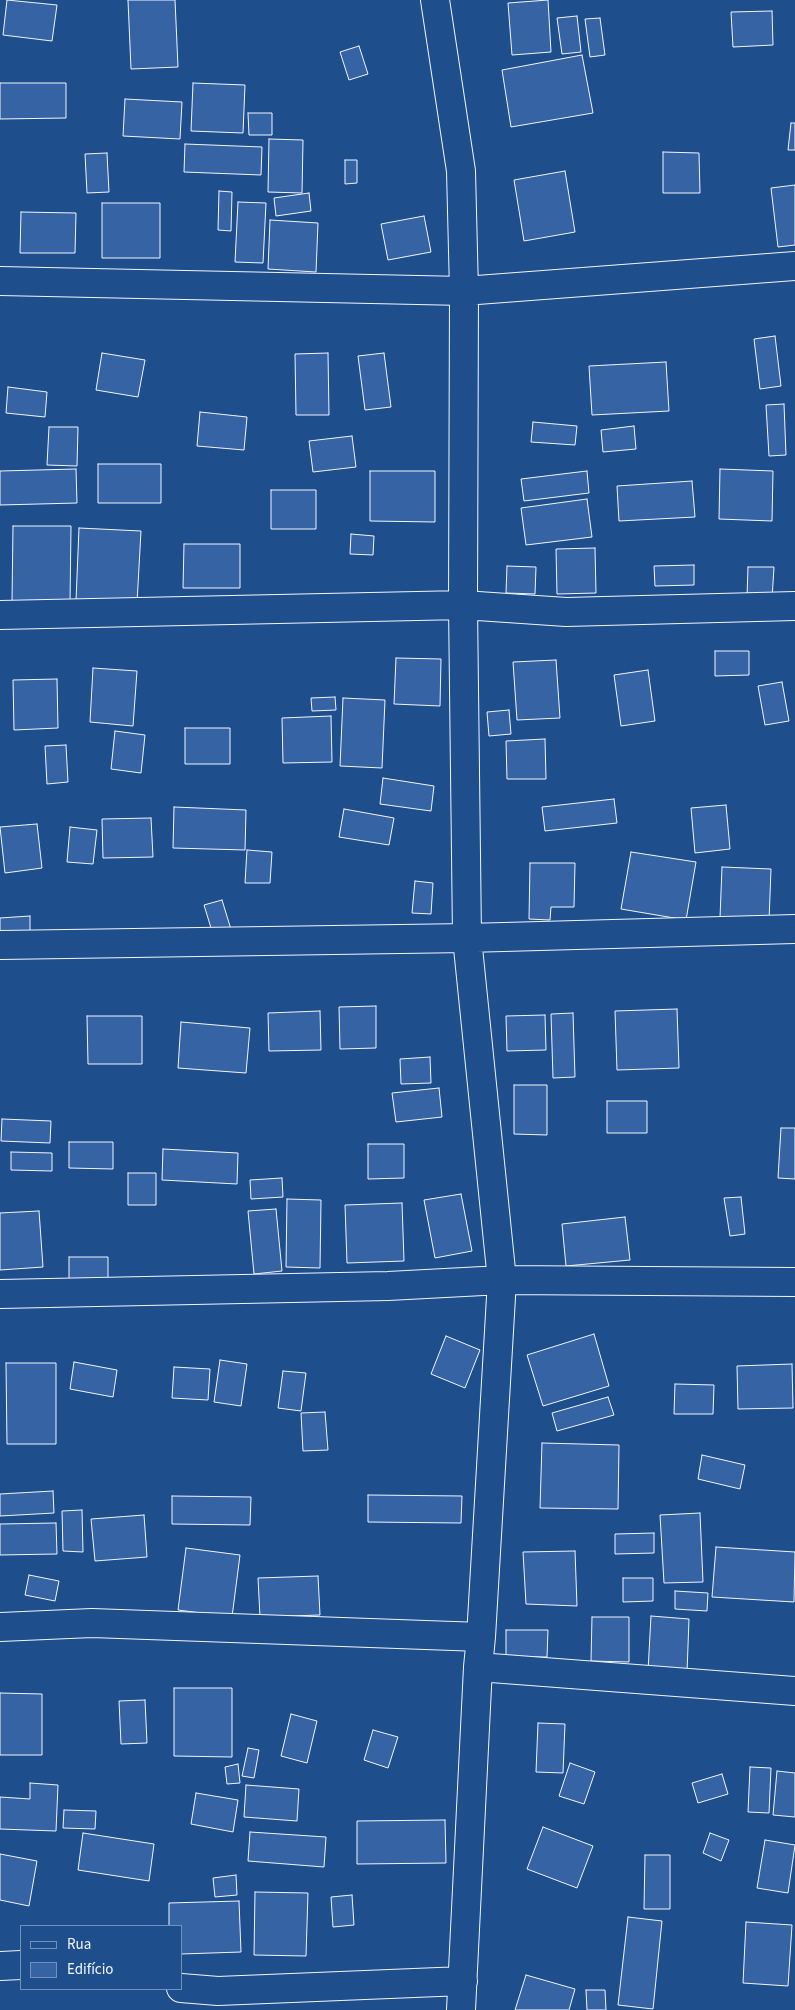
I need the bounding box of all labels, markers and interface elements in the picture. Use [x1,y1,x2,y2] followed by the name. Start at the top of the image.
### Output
[20,1925,182,1990] legend
[67,1934,91,1955] text: Rua
[67,1959,114,1980] text: Edifício

